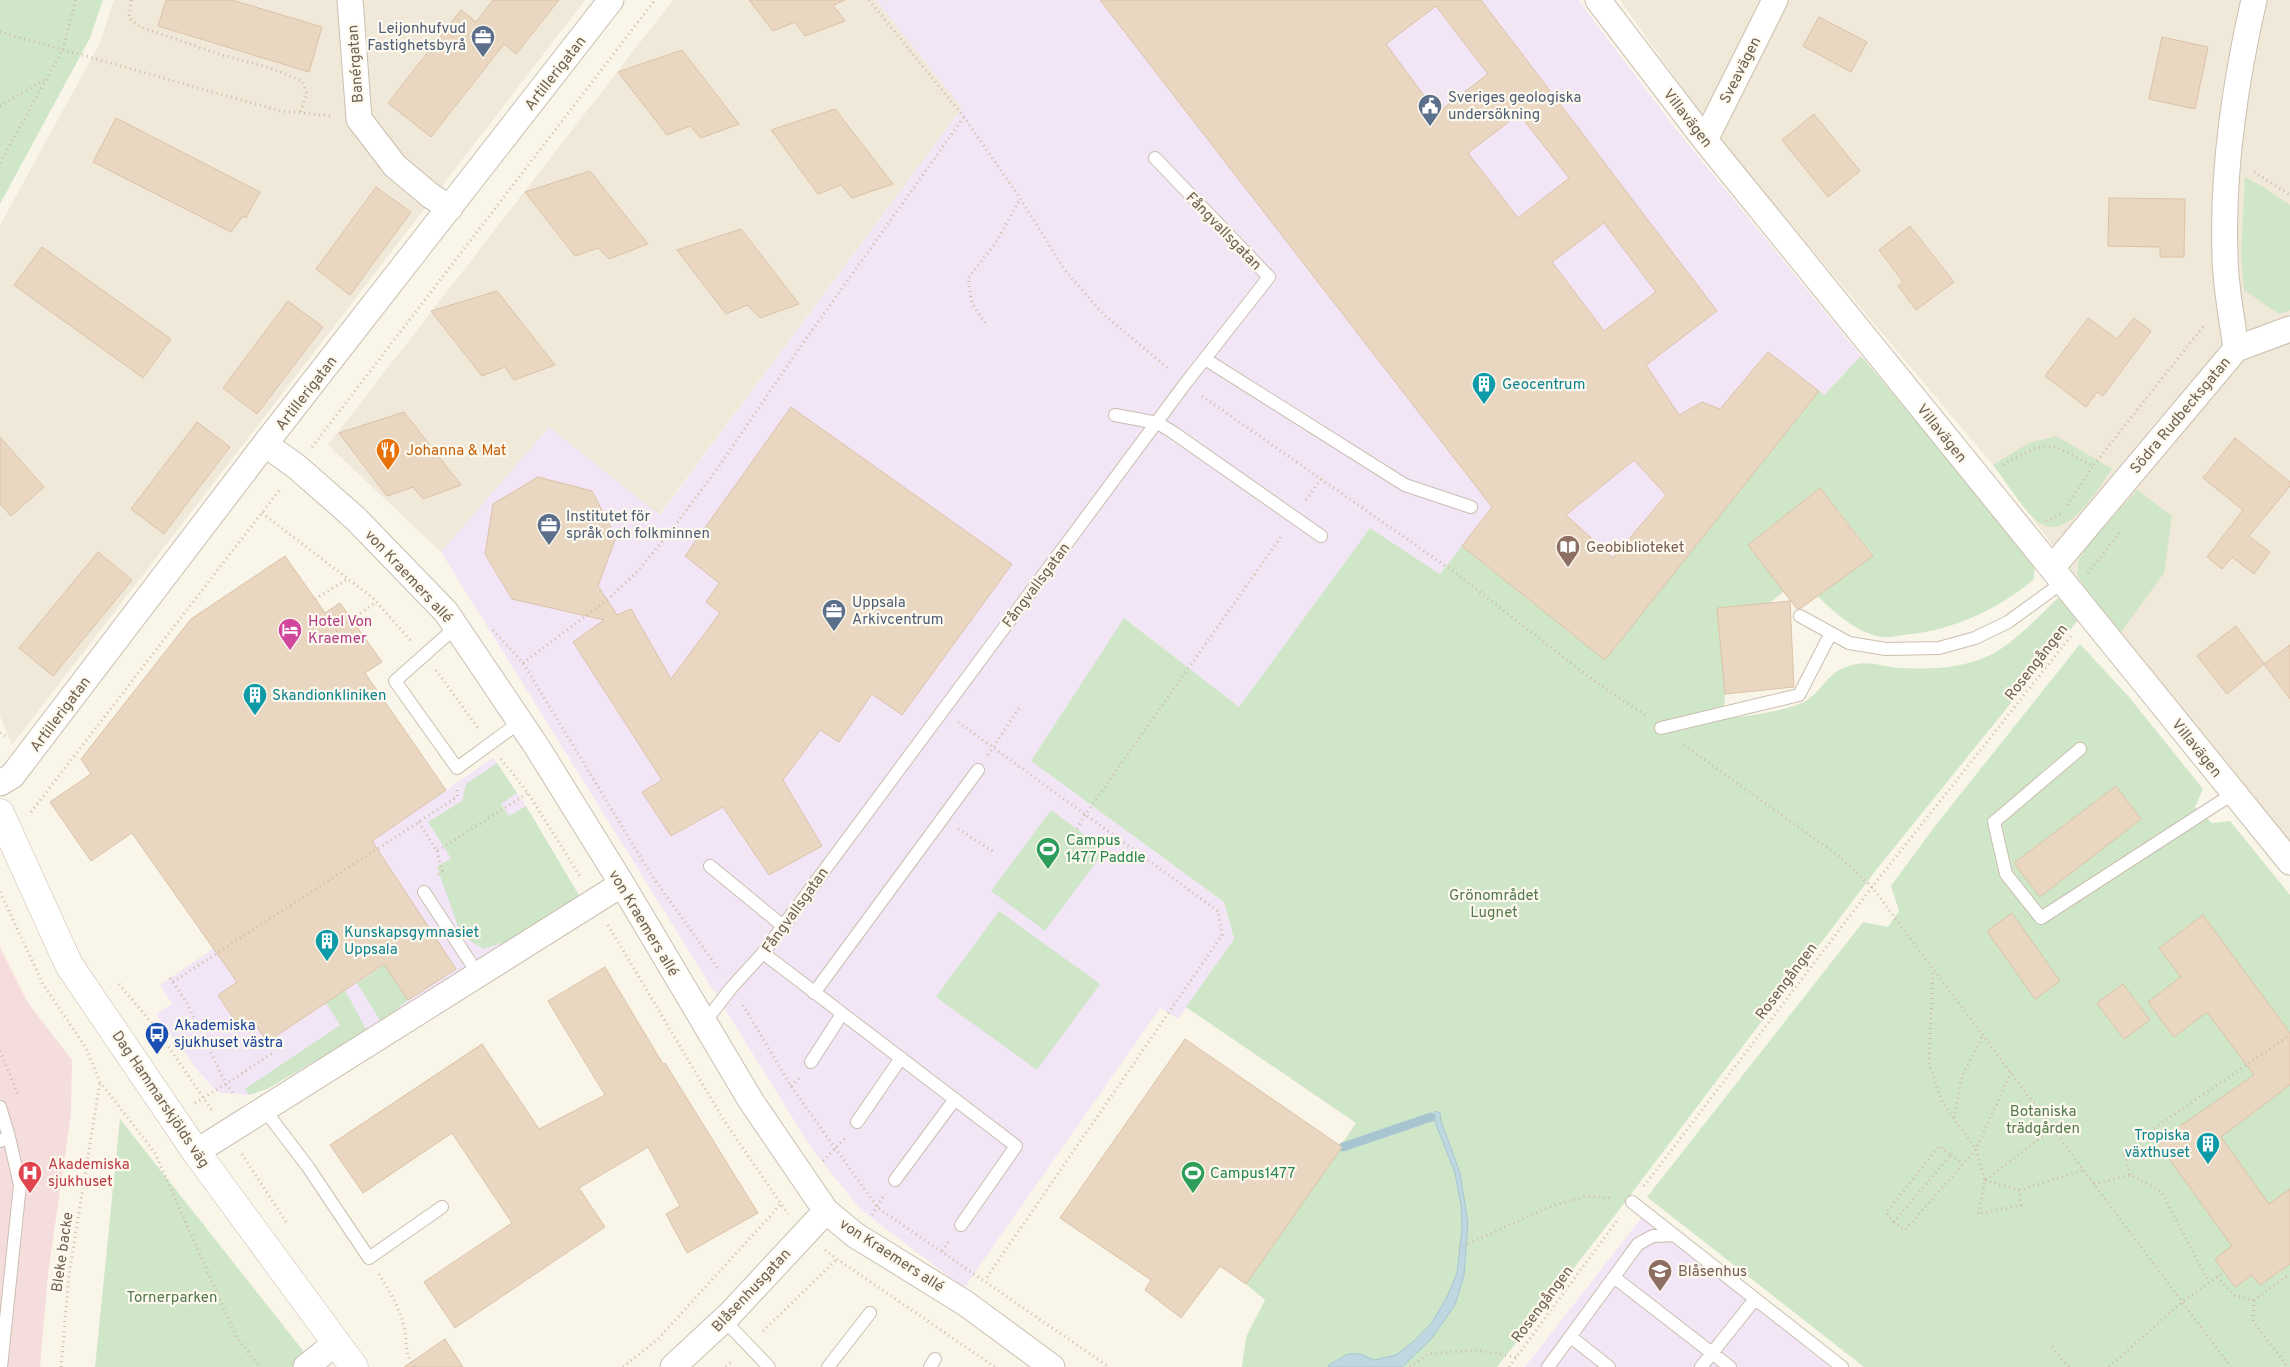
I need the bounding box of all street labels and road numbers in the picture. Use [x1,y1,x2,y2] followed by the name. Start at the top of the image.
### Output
[344,24,369,104] street label: Banérgatan
[521,33,591,115] street label: Artillerigatan
[1716,34,1766,107] street label: Sveavägen
[1658,86,1716,152] street label: Villavägen
[1181,189,1265,275] street label: Fångvallsgatan
[272,353,342,435] street label: Artillerigatan
[2127,354,2236,478] street label: Södra Rudbecksgatan
[1912,401,1970,467] street label: Villavägen
[360,526,456,628] street label: von Kraemers allé
[999,540,1075,632] street label: Fångvallsgatan
[2001,621,2073,705] street label: Rosengången
[27,674,96,756] street label: Artillerigatan
[2167,716,2225,782] street label: Villavägen
[759,864,834,957] street label: Fångvallsgatan
[603,867,682,980] street label: von Kraemers allé
[1752,940,1822,1024] street label: Rosengången
[107,1028,213,1172] street label: Dag Hammarskjölds väg
[48,1211,79,1294] street label: Bleke backe
[835,1215,947,1297] street label: von Kraemers allé
[709,1245,796,1337] street label: Blåsenhusgatan
[1508,1263,1578,1347] street label: Rosengången

